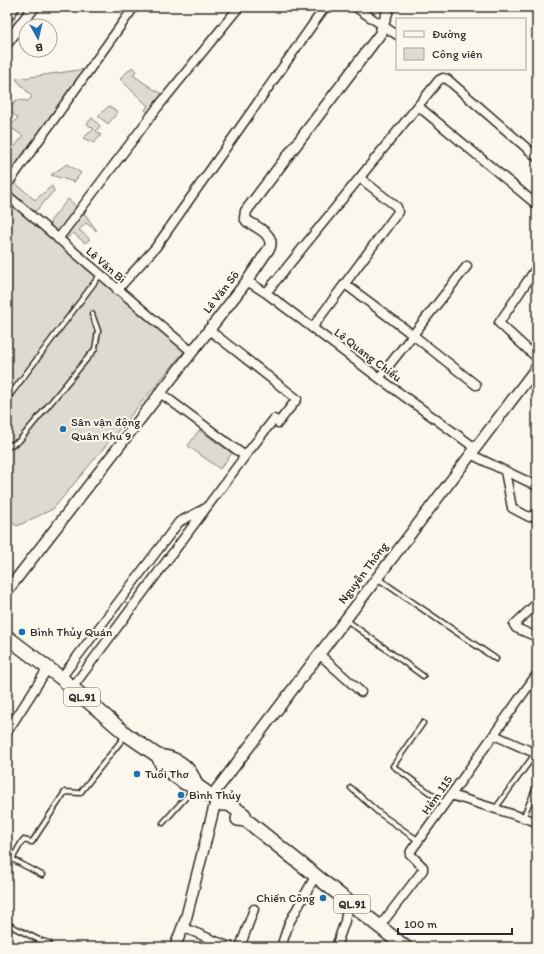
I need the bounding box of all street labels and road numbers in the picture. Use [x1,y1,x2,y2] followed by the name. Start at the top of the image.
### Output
[83,244,129,286] street label: Lê Văn Bì
[200,268,242,316] street label: Lê Văn Sô
[332,325,405,385] street label: Lê Quang Chiểu
[335,539,391,607] street label: Nguyễn Thông
[64,688,100,706] road number: QL.91
[419,773,455,817] street label: Hẻm 115
[334,895,370,913] road number: QL.91

